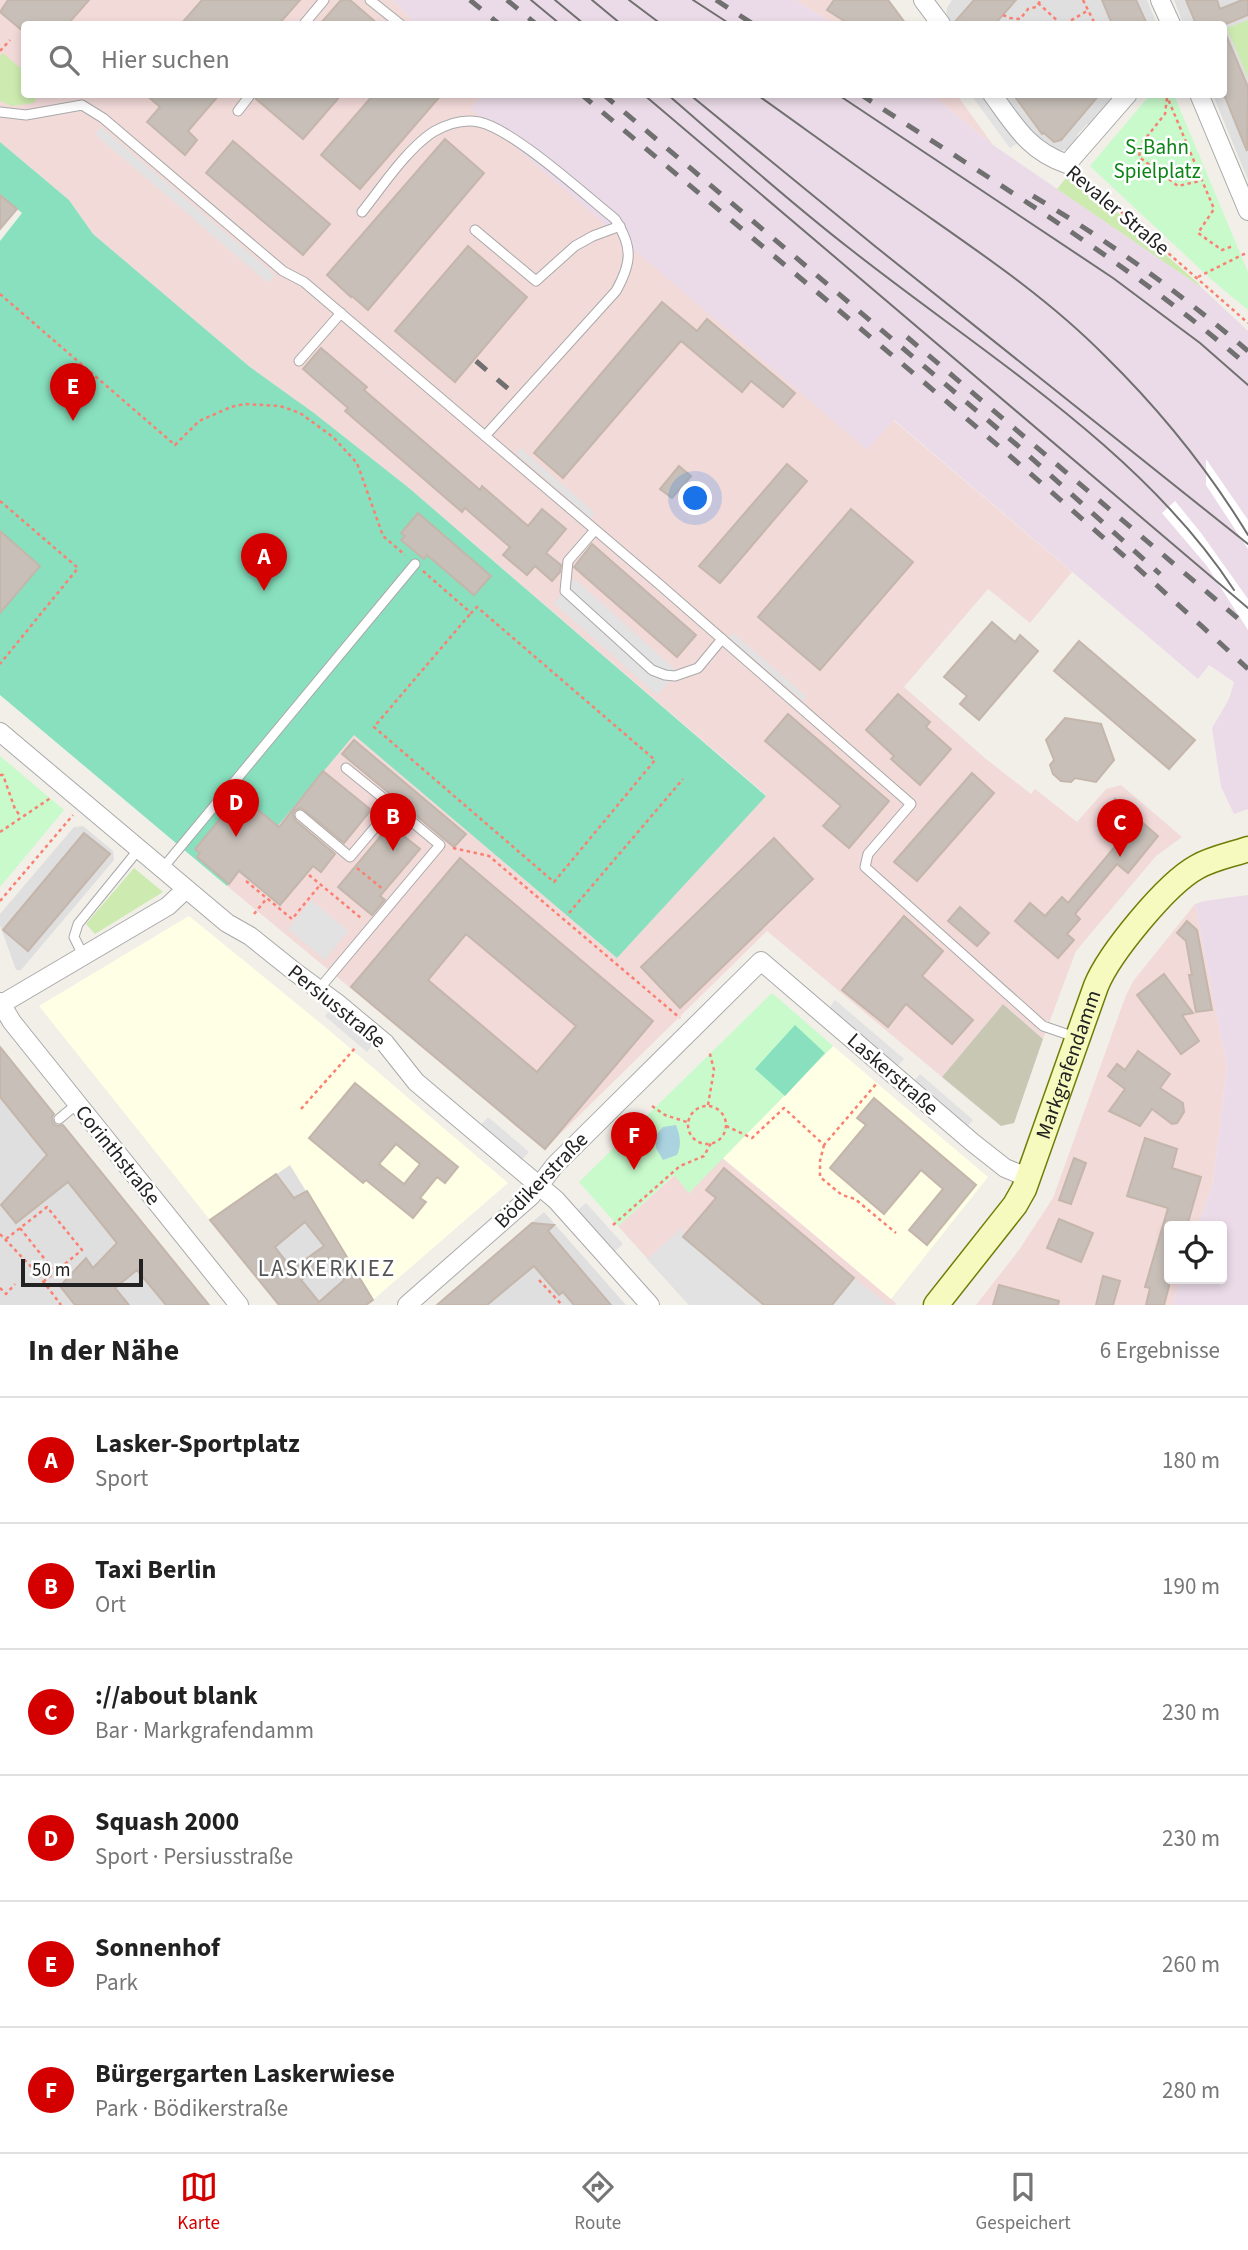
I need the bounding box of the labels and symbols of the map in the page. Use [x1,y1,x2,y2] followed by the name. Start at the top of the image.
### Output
[1113,132,1201,186] park label: S-Bahn Spielplatz
[1060,158,1176,262] street label: Revaler Straße
[50,363,96,421] pin: E
[678,481,712,515] your location
[241,533,287,591] pin: A
[213,779,259,837] pin: D
[370,793,416,851] pin: B
[1097,799,1143,857] pin: C
[281,957,393,1055] street label: Persiusstraße
[1028,986,1108,1143] street label: Markgrafendamm
[841,1026,945,1122] street label: Laskerstraße
[68,1098,168,1212] street label: Corinthstraße
[611,1112,657,1170] pin: F
[487,1125,595,1235] street label: Bödikerstraße
[258,1252,396,1285] district label: LASKERKIEZ
[21,1256,144,1288] scale bar

